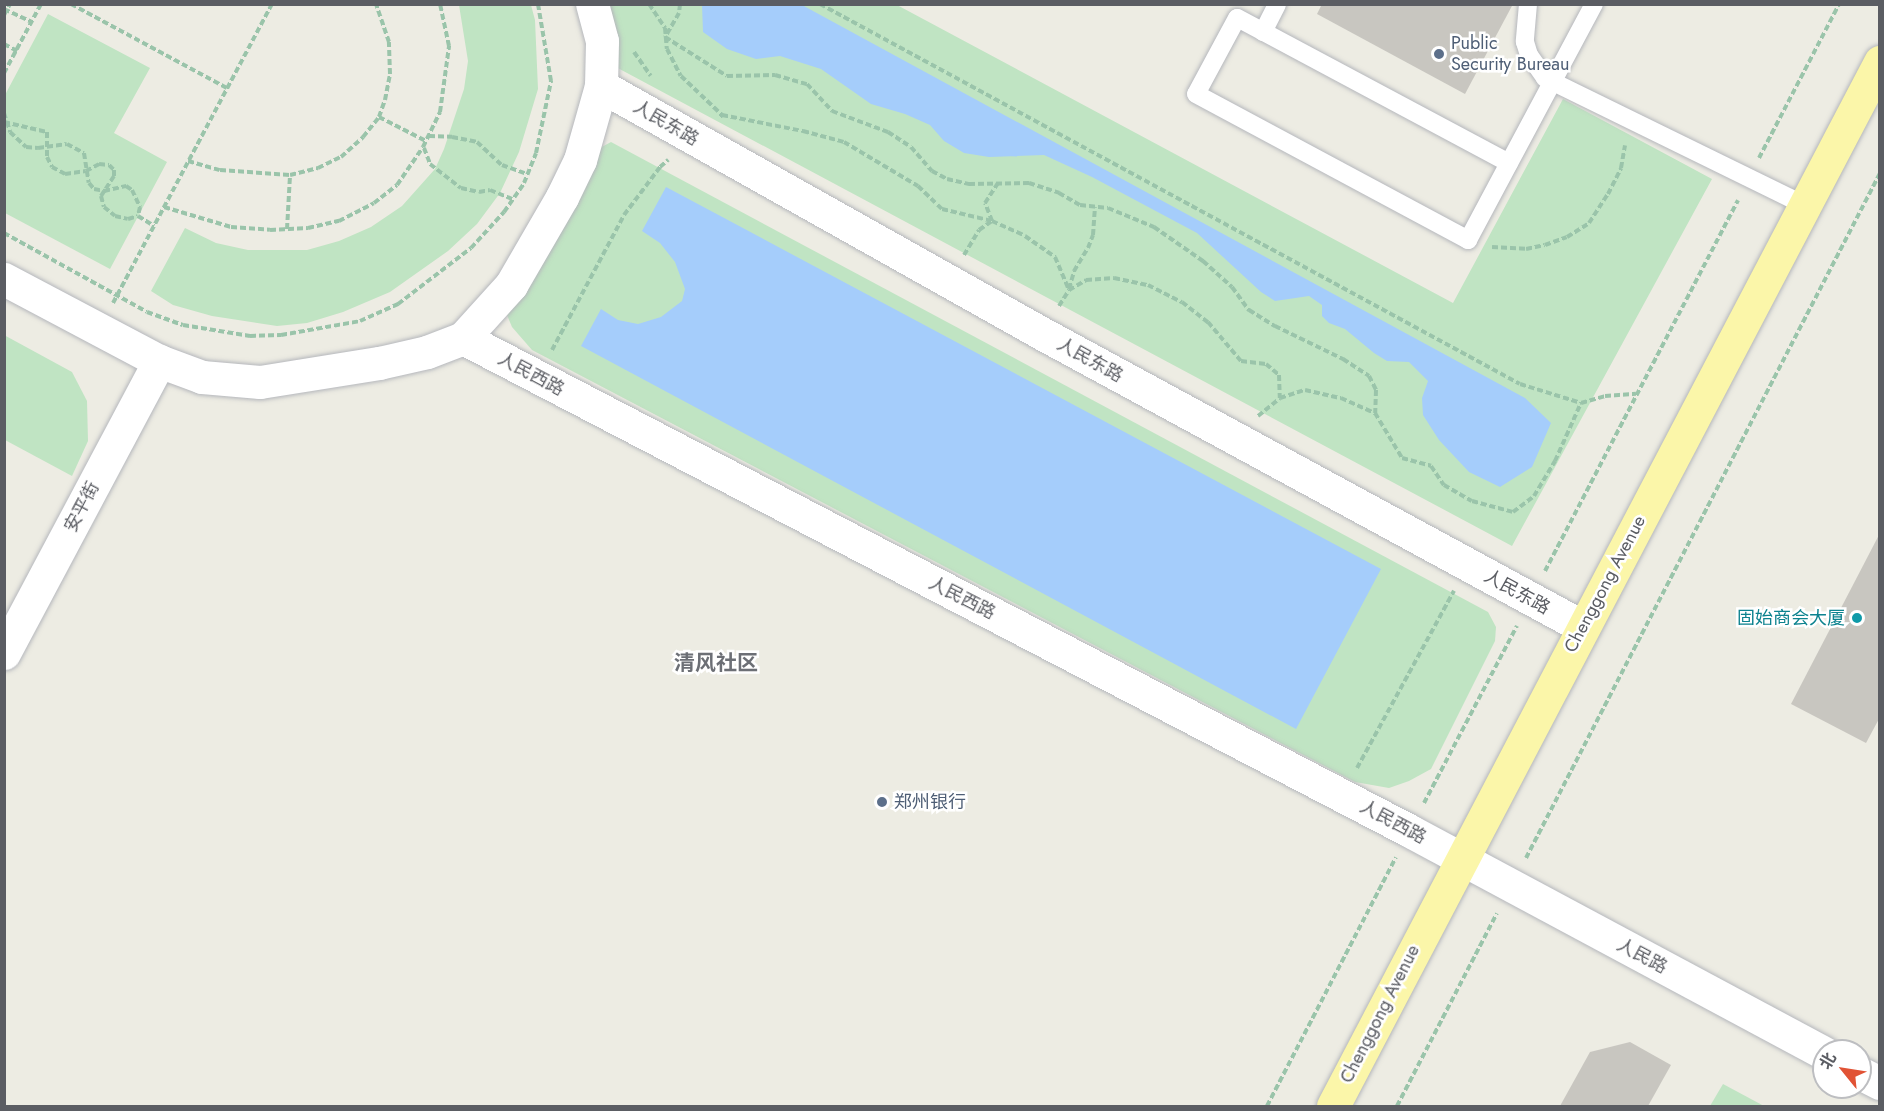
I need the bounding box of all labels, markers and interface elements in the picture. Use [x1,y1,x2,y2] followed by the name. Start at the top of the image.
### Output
[1451,33,1569,76] place label: Public Security Bureau
[1432,47,1446,61] marker: Public Security Bureau
[629,96,703,150] street label: 人民东路
[1053,333,1127,387] street label: 人民东路
[494,348,568,400] street label: 人民西路
[60,478,104,536] street label: 安平街
[1560,512,1650,656] street label: Chenggong Avenue
[1480,565,1554,619] street label: 人民东路
[925,572,999,624] street label: 人民西路
[1737,607,1845,629] place label: 固始商会大厦
[1850,611,1864,625] marker: 固始商会大厦
[674,650,758,676] district label: 清风社区
[894,791,966,813] place label: 郑州银行
[875,795,889,809] marker: 郑州银行
[1356,796,1430,848] street label: 人民西路
[1613,934,1671,978] street label: 人民路
[1336,941,1424,1087] street label: Chenggong Avenue
[1812,1039,1872,1099] north arrow
[1814,1048,1842,1073] text: 北

